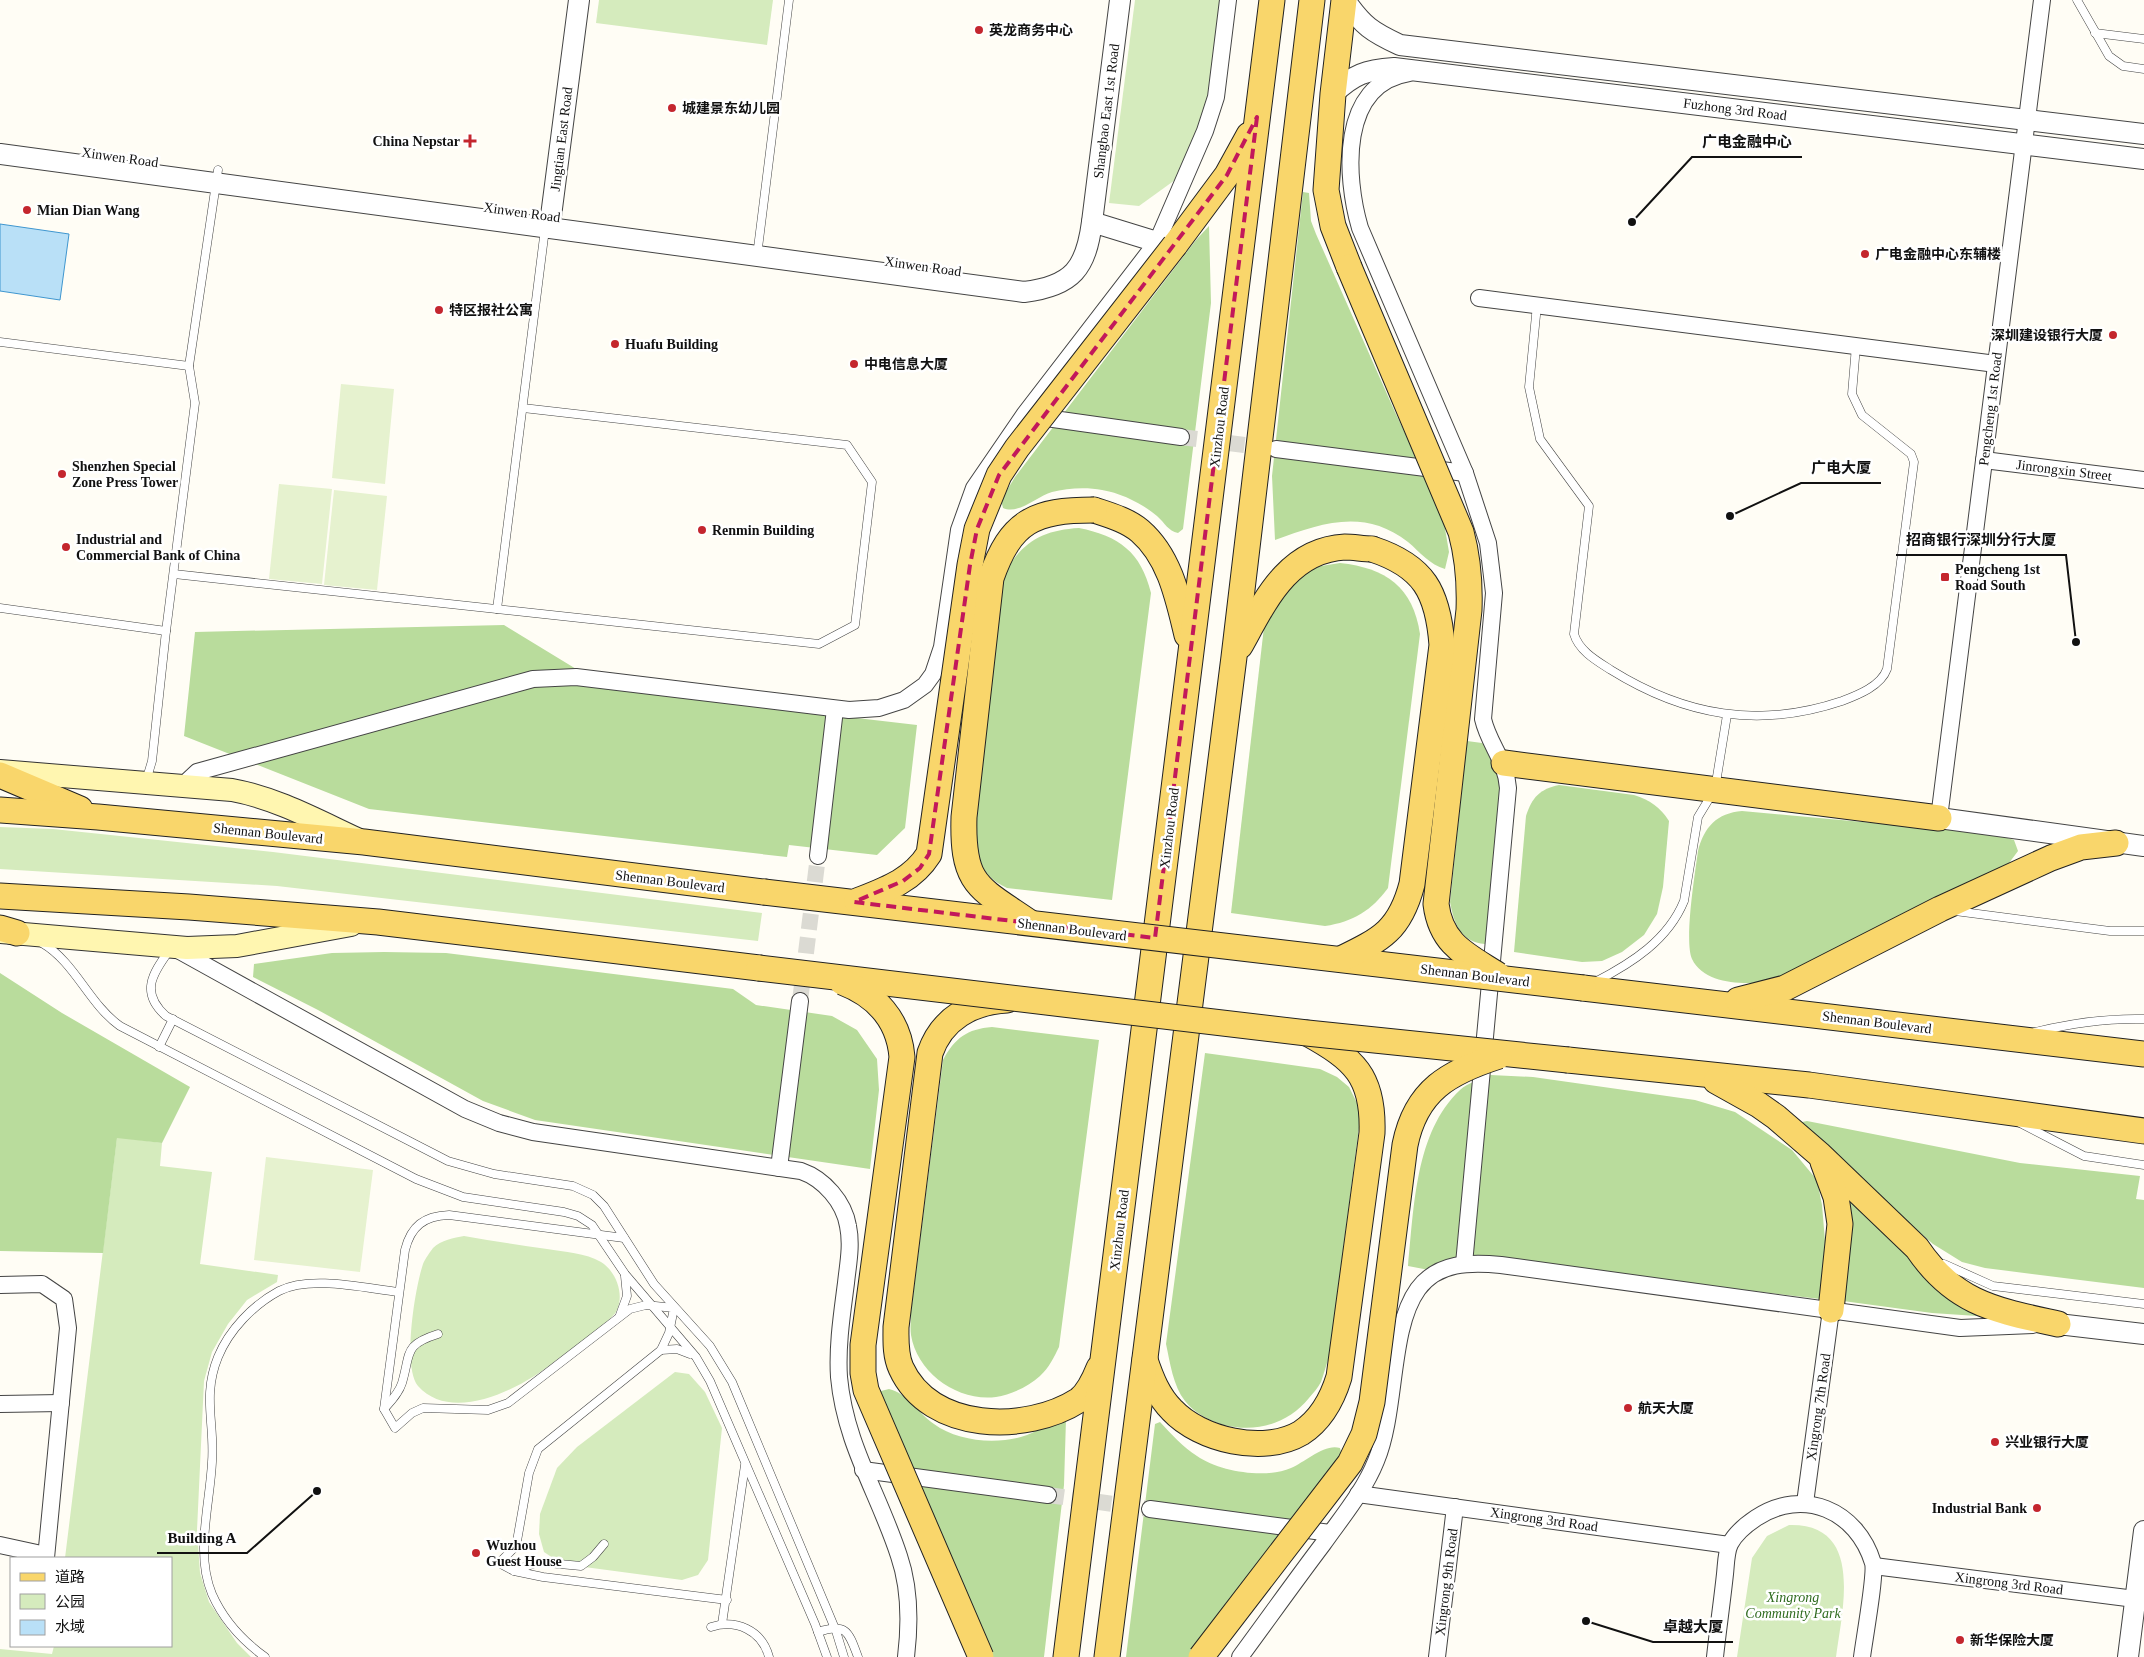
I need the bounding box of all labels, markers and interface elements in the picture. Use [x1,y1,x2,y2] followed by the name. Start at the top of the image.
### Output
[989,22,1073,38] place label: 英龙商务中心
[973,24,985,36] marker: 英龙商务中心
[1091,43,1122,179] street label: Shangbao East 1st Road
[548,86,575,192] street label: Jingtian East Road
[1682,96,1788,123] street label: Fuzhong 3rd Road
[682,100,780,116] place label: 城建景东幼儿园
[666,102,678,114] marker: 城建景东幼儿园
[1692,127,1802,157] callout: 广电金融中心
[1702,133,1792,150] text: 广电金融中心
[372,134,460,149] place label: China Nepstar
[464,135,476,147] marker: China Nepstar
[81,145,159,170] street label: Xinwen Road
[483,200,561,225] street label: Xinwen Road
[37,203,139,218] place label: Mian Dian Wang
[21,204,33,216] marker: Mian Dian Wang
[1875,246,2001,262] place label: 广电金融中心东辅楼
[1859,248,1871,260] marker: 广电金融中心东辅楼
[884,254,962,279] street label: Xinwen Road
[449,302,533,318] place label: 特区报社公寓
[433,304,445,316] marker: 特区报社公寓
[1991,328,2103,343] place label: 深圳建设银行大厦
[2107,329,2119,341] marker: 深圳建设银行大厦
[625,337,718,352] place label: Huafu Building
[609,338,621,350] marker: Huafu Building
[1976,351,2005,467] street label: Pengcheng 1st Road
[864,356,948,372] place label: 中电信息大厦
[848,358,860,370] marker: 中电信息大厦
[1207,386,1232,468] street label: Xinzhou Road
[1801,453,1881,483] callout: 广电大厦
[2015,457,2113,484] street label: Jinrongxin Street
[72,459,178,490] place label: Shenzhen Special Zone Press Tower
[1811,460,1871,476] text: 广电大厦
[56,468,68,480] marker: Shenzhen Special Zone Press Tower
[712,523,814,538] place label: Renmin Building
[696,524,708,536] marker: Renmin Building
[1896,525,2066,555] callout: 招商银行深圳分行大厦
[76,532,240,563] place label: Industrial and Commercial Bank of China
[1906,532,2056,548] text: 招商银行深圳分行大厦
[60,541,72,553] marker: Industrial and Commercial Bank of China
[1955,562,2041,593] place label: Pengcheng 1st Road South
[1939,571,1951,583] marker: Pengcheng 1st Road South
[1157,787,1182,869] street label: Xinzhou Road
[212,820,323,847] street label: Shennan Boulevard
[614,867,725,896] street label: Shennan Boulevard
[1016,915,1127,944] street label: Shennan Boulevard
[1419,961,1530,990] street label: Shennan Boulevard
[1821,1008,1932,1037] street label: Shennan Boulevard
[1107,1189,1132,1271] street label: Xinzhou Road
[1804,1352,1833,1462] street label: Xingrong 7th Road
[1638,1401,1694,1416] place label: 航天大厦
[1622,1402,1634,1414] marker: 航天大厦
[2005,1434,2089,1450] place label: 兴业银行大厦
[1989,1436,2001,1448] marker: 兴业银行大厦
[1932,1501,2027,1516] place label: Industrial Bank
[2031,1502,2043,1514] marker: Industrial Bank
[1489,1504,1599,1534] street label: Xingrong 3rd Road
[157,1523,247,1553] callout: Building A
[1432,1527,1461,1637] street label: Xingrong 9th Road
[168,1530,237,1546] text: Building A
[486,1538,562,1569] place label: Wuzhou Guest House
[470,1547,482,1559] marker: Wuzhou Guest House
[10,1557,172,1647] legend
[55,1569,85,1585] text: 道路
[1954,1569,2064,1598] street label: Xingrong 3rd Road
[1745,1590,1841,1621] park label: Xingrong Community Park
[55,1594,85,1610] text: 公园
[1653,1612,1733,1642] callout: 卓越大厦
[1663,1618,1723,1635] text: 卓越大厦
[55,1619,85,1635] text: 水域
[1970,1632,2054,1648] place label: 新华保险大厦
[1954,1634,1966,1646] marker: 新华保险大厦

